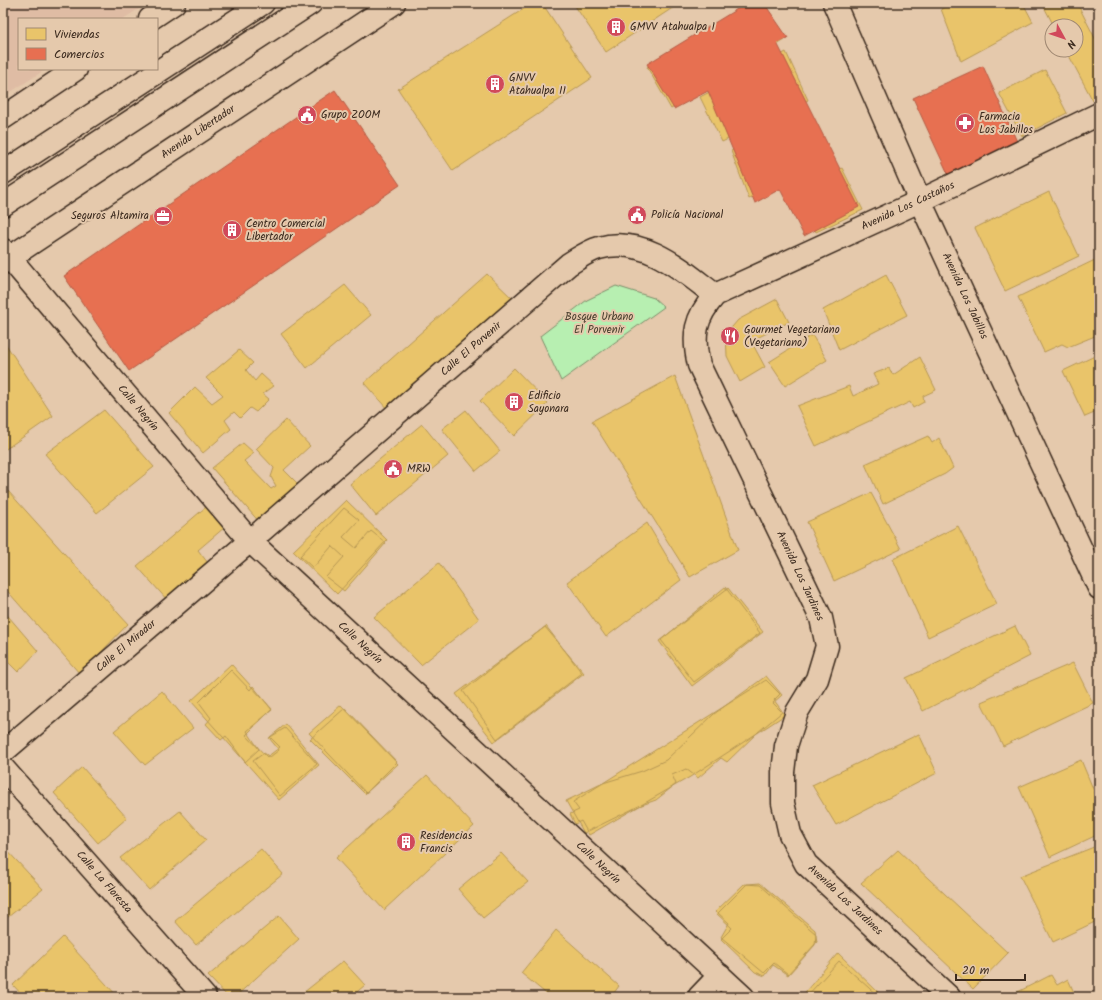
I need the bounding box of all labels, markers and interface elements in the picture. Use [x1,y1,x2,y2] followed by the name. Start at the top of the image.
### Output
[605,16,627,38] building icon: GMVV Atahualpa I
[18,18,158,70] legend
[630,18,715,36] place label: GMVV Atahualpa I
[1044,18,1084,58] north arrow
[54,25,100,44] text: Viviendas
[1062,35,1080,52] text: N
[54,45,104,64] text: Comercios
[509,69,566,100] place label: GNVV Atahualpa II
[484,73,506,95] building icon: GNVV Atahualpa II
[157,100,240,164] street label: Avenida Libertador
[296,104,318,126] public building icon: Grupo ZOOM
[321,106,381,124] place label: Grupo ZOOM
[979,108,1033,139] place label: Farmacia Los Jabillos
[954,112,976,134] pharmacy icon: Farmacia Los Jabillos
[858,176,958,236] street label: Avenida Los Castaños
[626,204,648,226] public building icon: Policía Nacional
[152,205,174,227] office icon: Seguros Altamira
[651,206,723,224] place label: Policía Nacional
[71,207,149,225] place label: Seguros Altamira
[246,215,325,246] place label: Centro Comercial Libertador
[221,219,243,241] building icon: Centro Comercial Libertador
[937,250,993,343] street label: Avenida Los Jabillos
[565,308,633,339] park label: Bosque Urbano El Porvenir
[436,316,507,381] street label: Calle El Porvenir
[744,321,840,352] place label: Gourmet Vegetariano (Vegetariano)
[719,325,741,347] restaurant icon: Gourmet Vegetariano (Vegetariano)
[113,381,163,435] street label: Calle Negrín
[528,387,569,418] place label: Edificio Sayonara
[503,391,525,413] building icon: Edificio Sayonara
[382,458,404,480] public building icon: MRW
[407,460,431,478] place label: MRW
[771,528,829,624] street label: Avenida Los Jardines
[92,614,161,677] street label: Calle El Mirador
[333,617,387,669] street label: Calle Negrín
[420,827,473,858] place label: Residencias Francis
[395,831,417,853] building icon: Residencias Francis
[571,837,625,889] street label: Calle Negrín
[72,847,136,917] street label: Calle La Floresta
[803,860,887,940] street label: Avenida Los Jardines
[956,956,1025,982] scale bar
[962,961,990,980] text: 20 m

